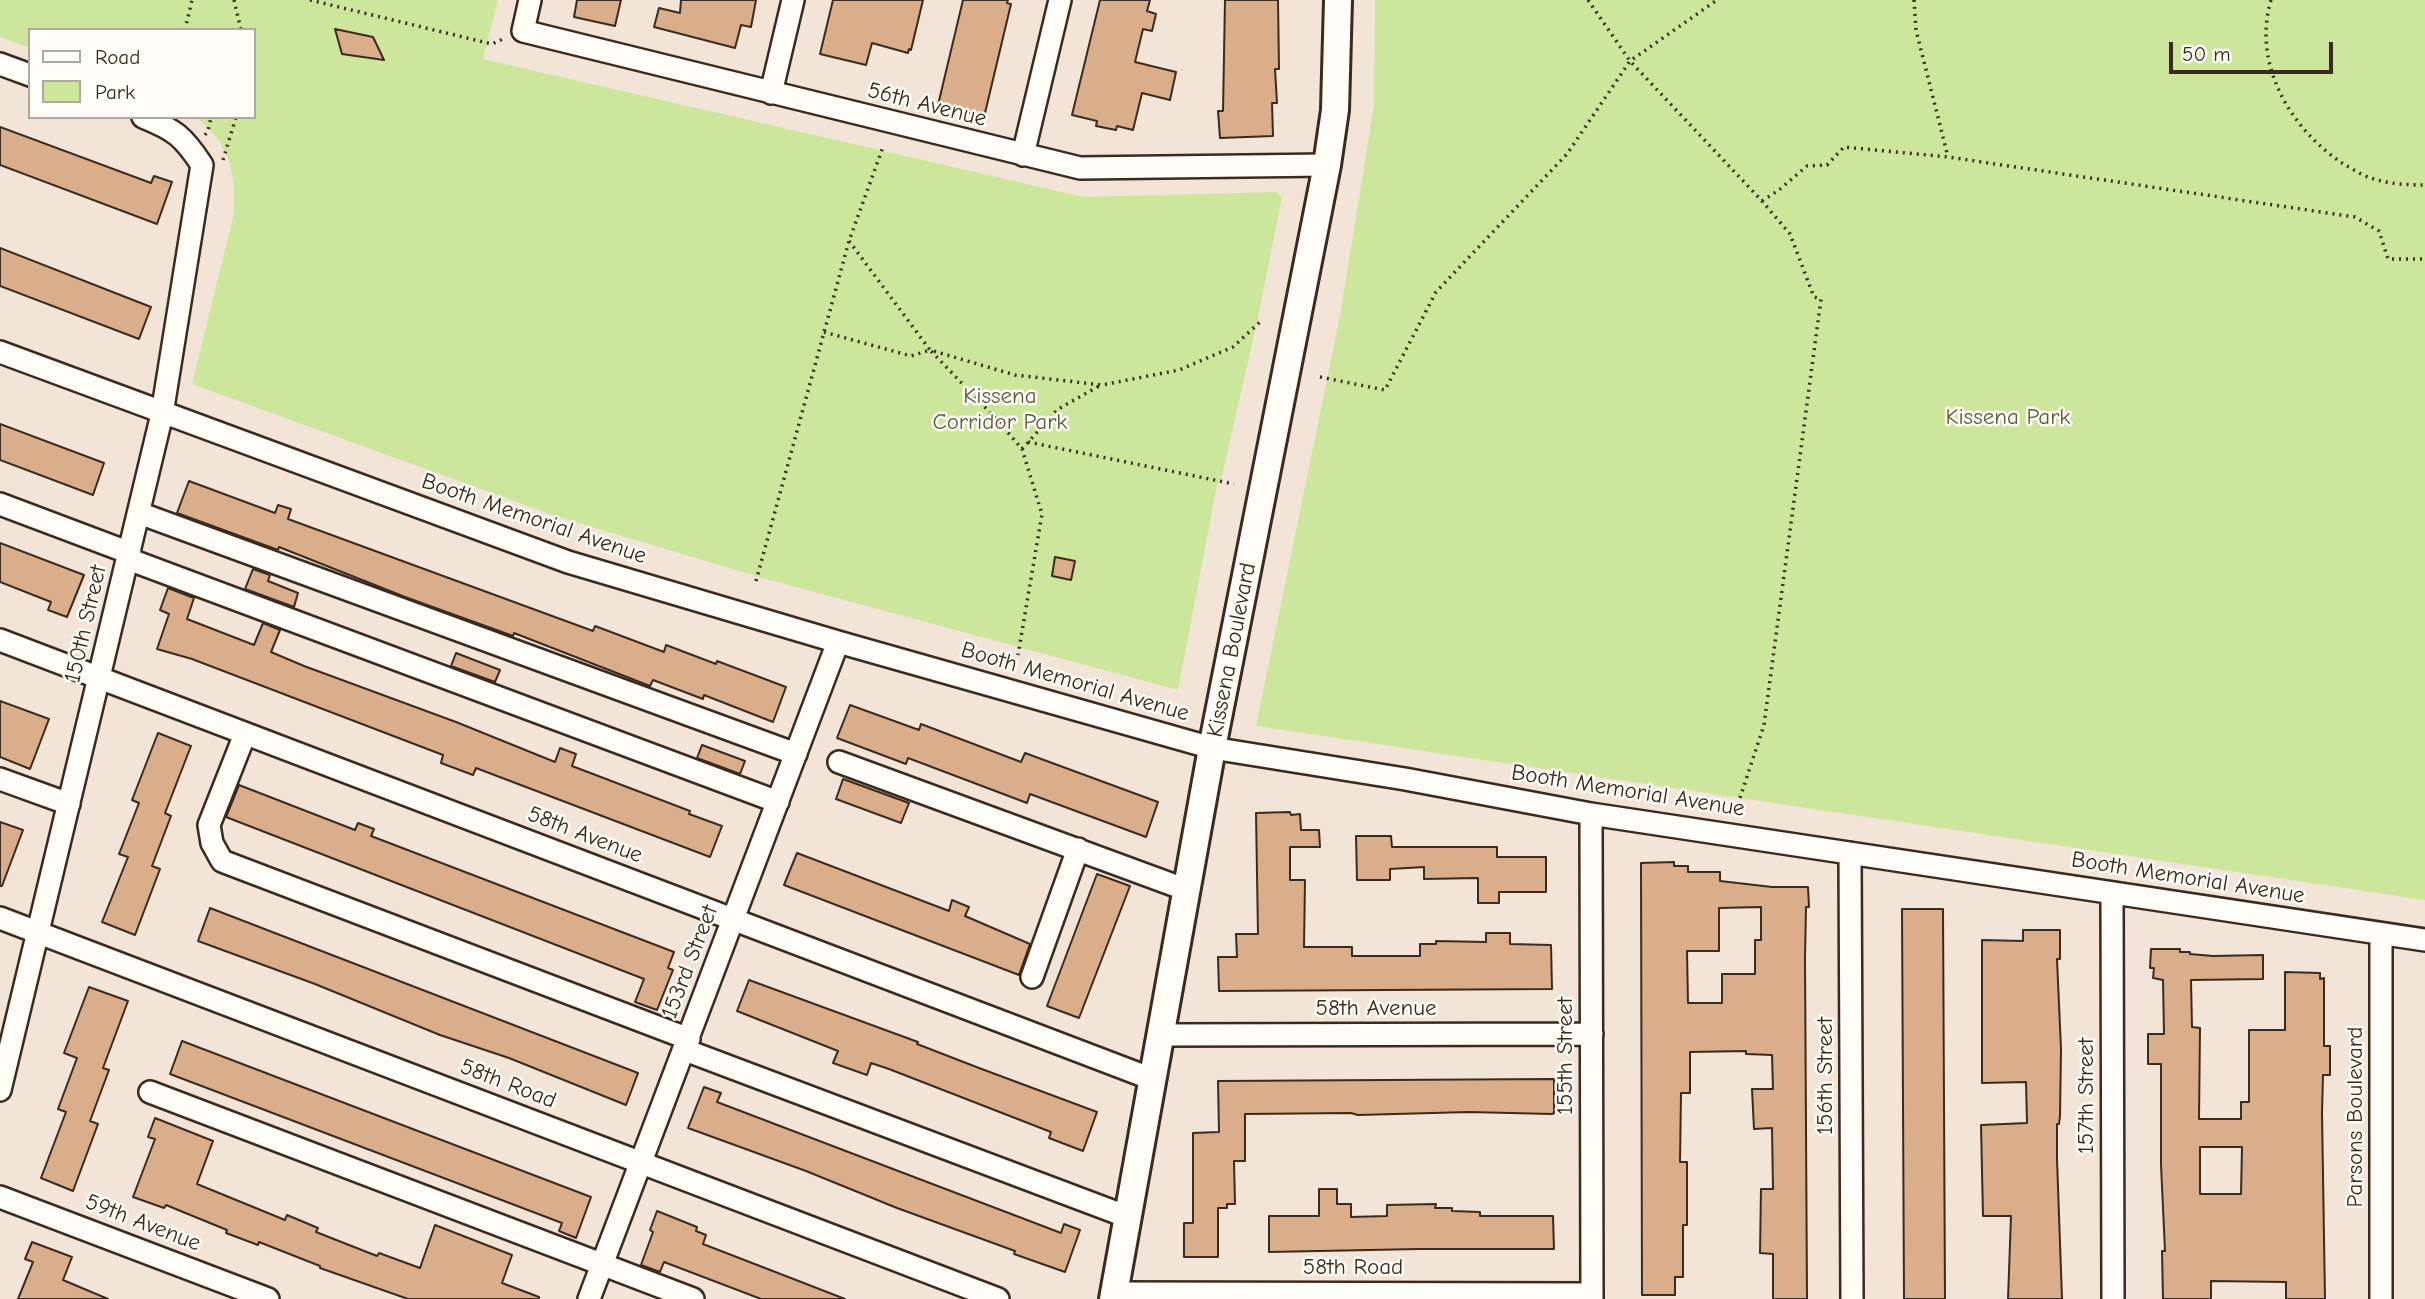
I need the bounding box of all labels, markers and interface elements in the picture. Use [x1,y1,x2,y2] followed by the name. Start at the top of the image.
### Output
[28,28,256,119] legend
[2173,28,2338,72] scale bar
[2182,42,2231,66] text: 50 m
[95,45,140,69] text: Road
[865,77,989,133] street label: 56th Avenue
[95,80,135,104] text: Park
[933,382,1067,436] park label: Kissena Corridor Park
[1945,403,2071,431] park label: Kissena Park
[418,468,650,570] street label: Booth Memorial Avenue
[1202,560,1262,740] street label: Kissena Boulevard
[59,563,113,685] street label: 150th Street
[958,636,1192,728] street label: Booth Memorial Avenue
[1509,759,1747,823] street label: Booth Memorial Avenue
[524,800,646,870] street label: 58th Avenue
[2069,846,2307,910] street label: Booth Memorial Avenue
[656,901,724,1023] street label: 153rd Street
[1316,994,1436,1022] street label: 58th Avenue
[1551,997,1579,1115] street label: 155th Street
[1811,1017,1839,1135] street label: 156th Street
[2341,1027,2369,1207] street label: Parsons Boulevard
[2072,1038,2100,1154] street label: 157th Street
[456,1053,560,1115] street label: 58th Road
[81,1188,205,1258] street label: 59th Avenue
[1303,1253,1403,1281] street label: 58th Road

